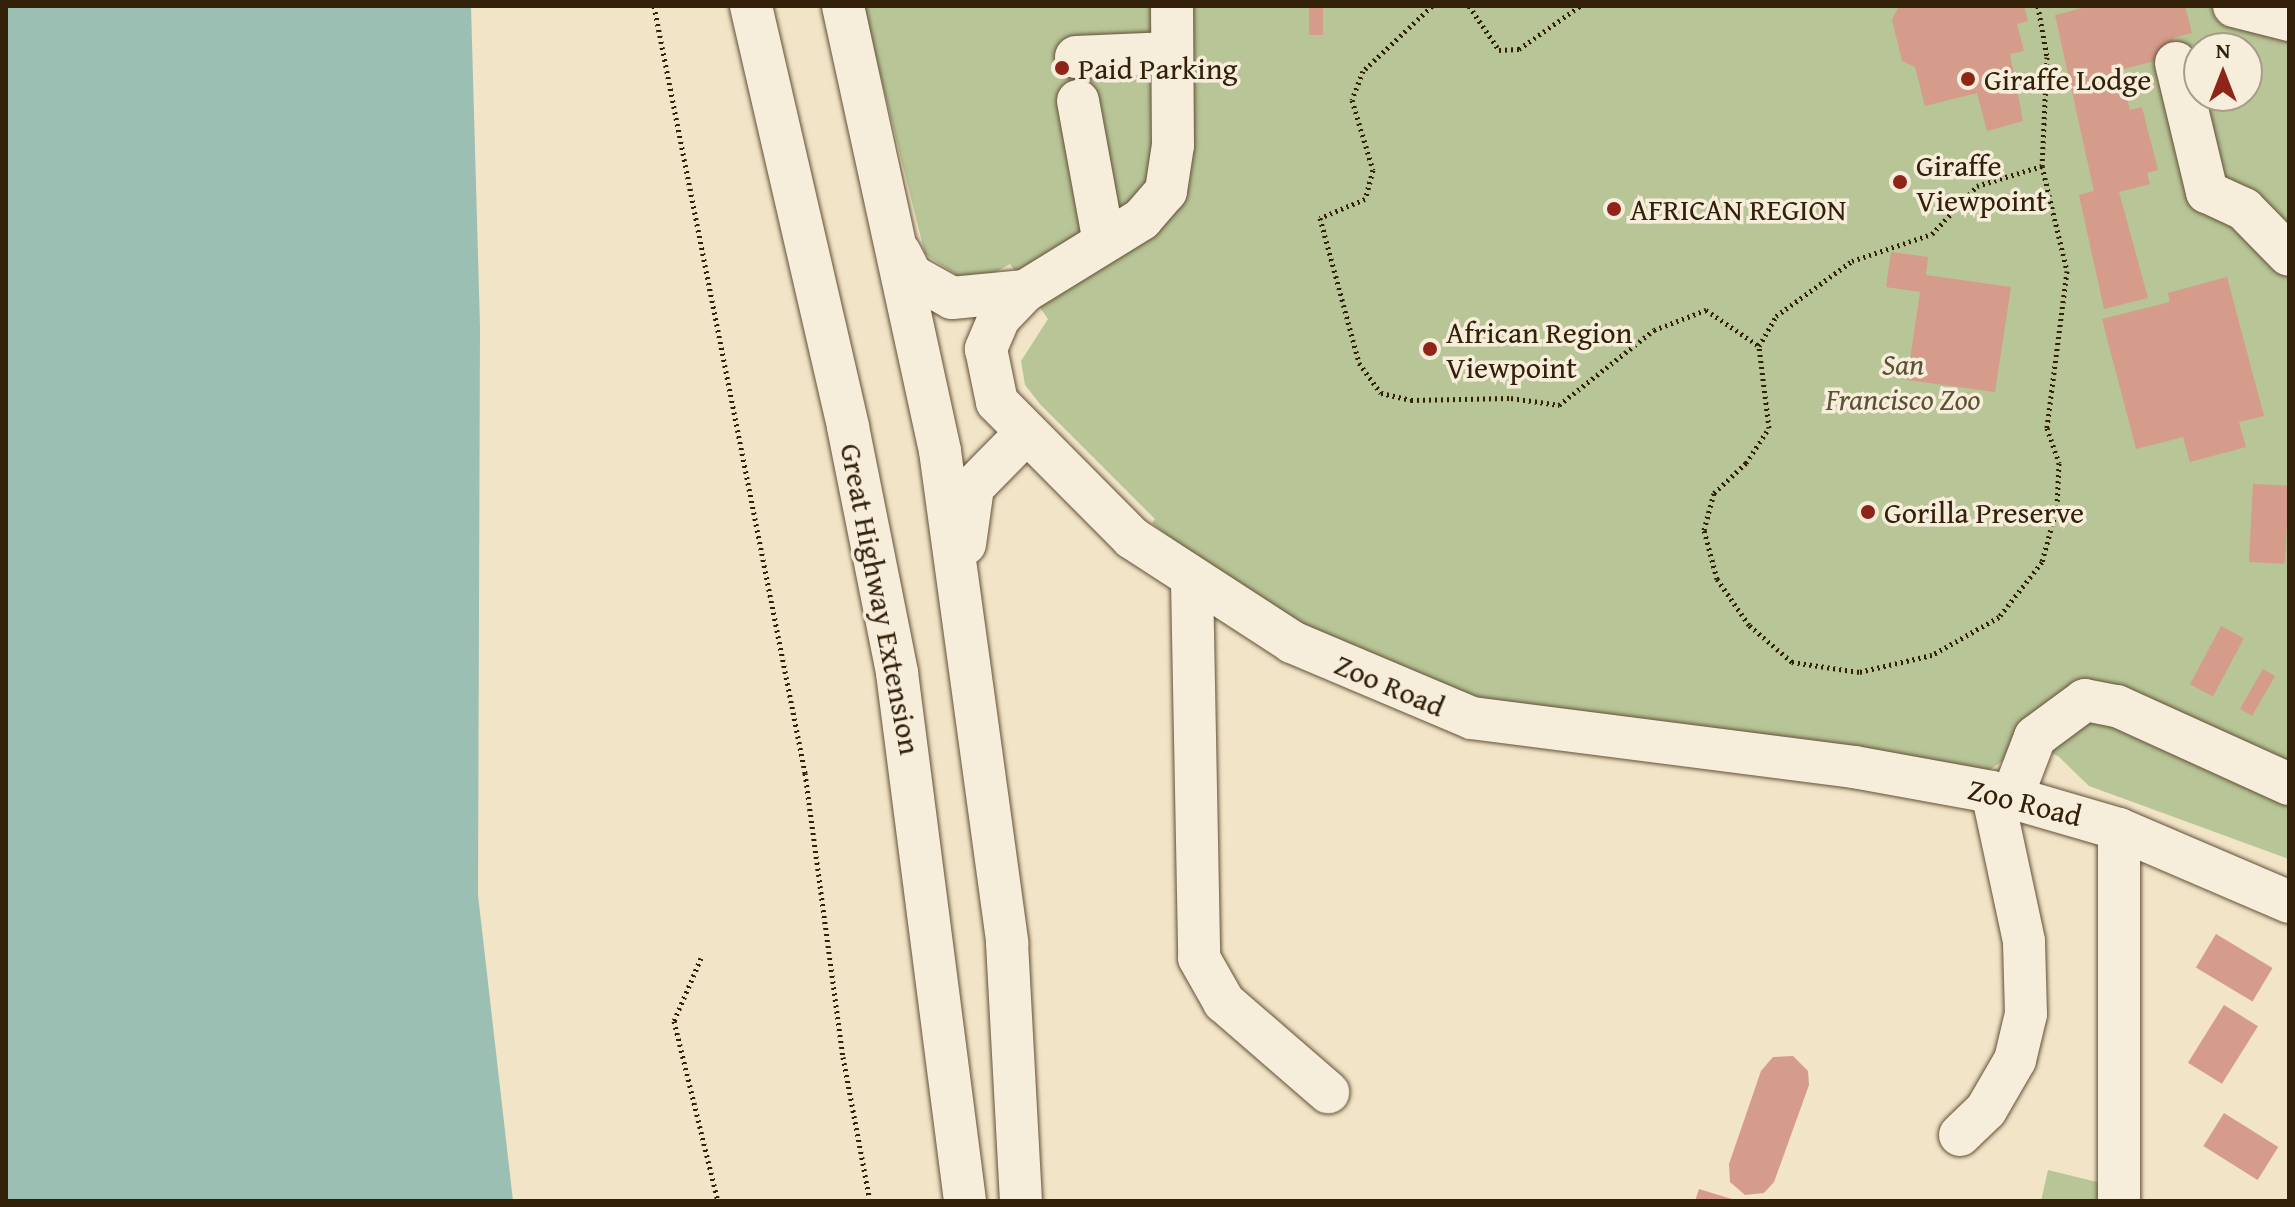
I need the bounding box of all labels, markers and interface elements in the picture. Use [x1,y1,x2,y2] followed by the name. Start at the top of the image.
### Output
[2183,32,2263,112] north arrow
[2216,34,2230,66] text: N
[1078,50,1237,86] place label: Paid Parking
[1053,59,1071,77] marker: Paid Parking
[1984,61,2151,97] place label: Giraffe Lodge
[1959,70,1977,88] marker: Giraffe Lodge
[1916,147,2047,218] place label: Giraffe Viewpoint
[1891,173,1909,191] marker: Giraffe Viewpoint
[1630,191,1846,227] place label: AFRICAN REGION
[1605,200,1623,218] marker: AFRICAN REGION
[1446,314,1632,384] place label: African Region Viewpoint
[1421,340,1439,358] marker: African Region Viewpoint
[1826,346,1980,416] park label: San Francisco Zoo
[833,440,929,758] street label: Great Highway Extension
[1884,494,2084,530] place label: Gorilla Preserve
[1859,503,1877,521] marker: Gorilla Preserve
[1330,646,1450,724] street label: Zoo Road
[1964,771,2086,833] street label: Zoo Road

